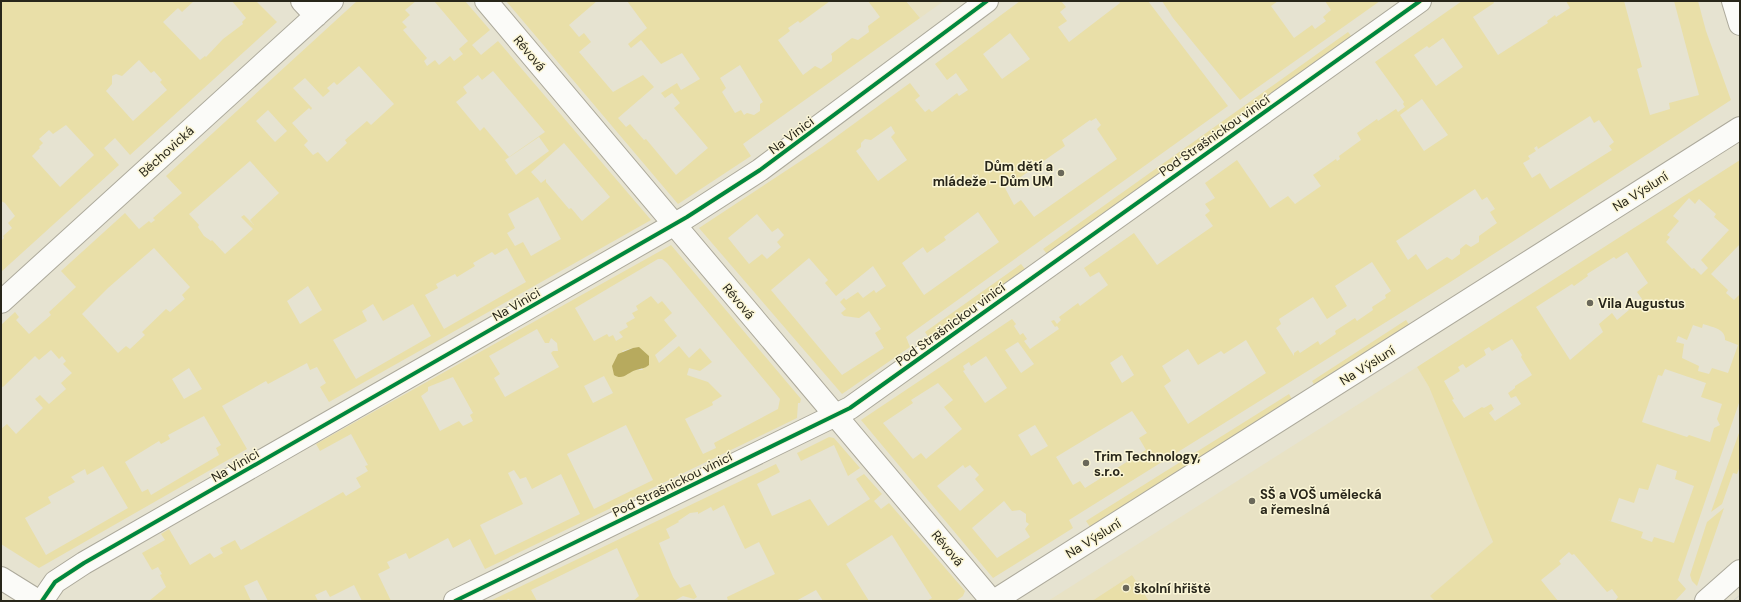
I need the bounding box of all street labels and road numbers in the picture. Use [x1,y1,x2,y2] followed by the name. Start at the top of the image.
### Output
[510,32,550,75] street label: Révová
[1156,91,1273,180] street label: Pod Strašnickou vinicí
[765,113,817,158] street label: Na Vinici
[135,122,197,181] street label: Běchovická
[1609,168,1671,215] street label: Na Výsluní
[892,279,1008,370] street label: Pod Strašnickou vinicí
[719,280,759,323] street label: Révová
[489,284,543,325] street label: Na Vinici
[1336,342,1398,389] street label: Na Výsluní
[208,445,262,486] street label: Na Vinici
[610,448,735,521] street label: Pod Strašnickou vinicí
[1062,515,1124,562] street label: Na Výsluní
[928,527,968,570] street label: Révová

